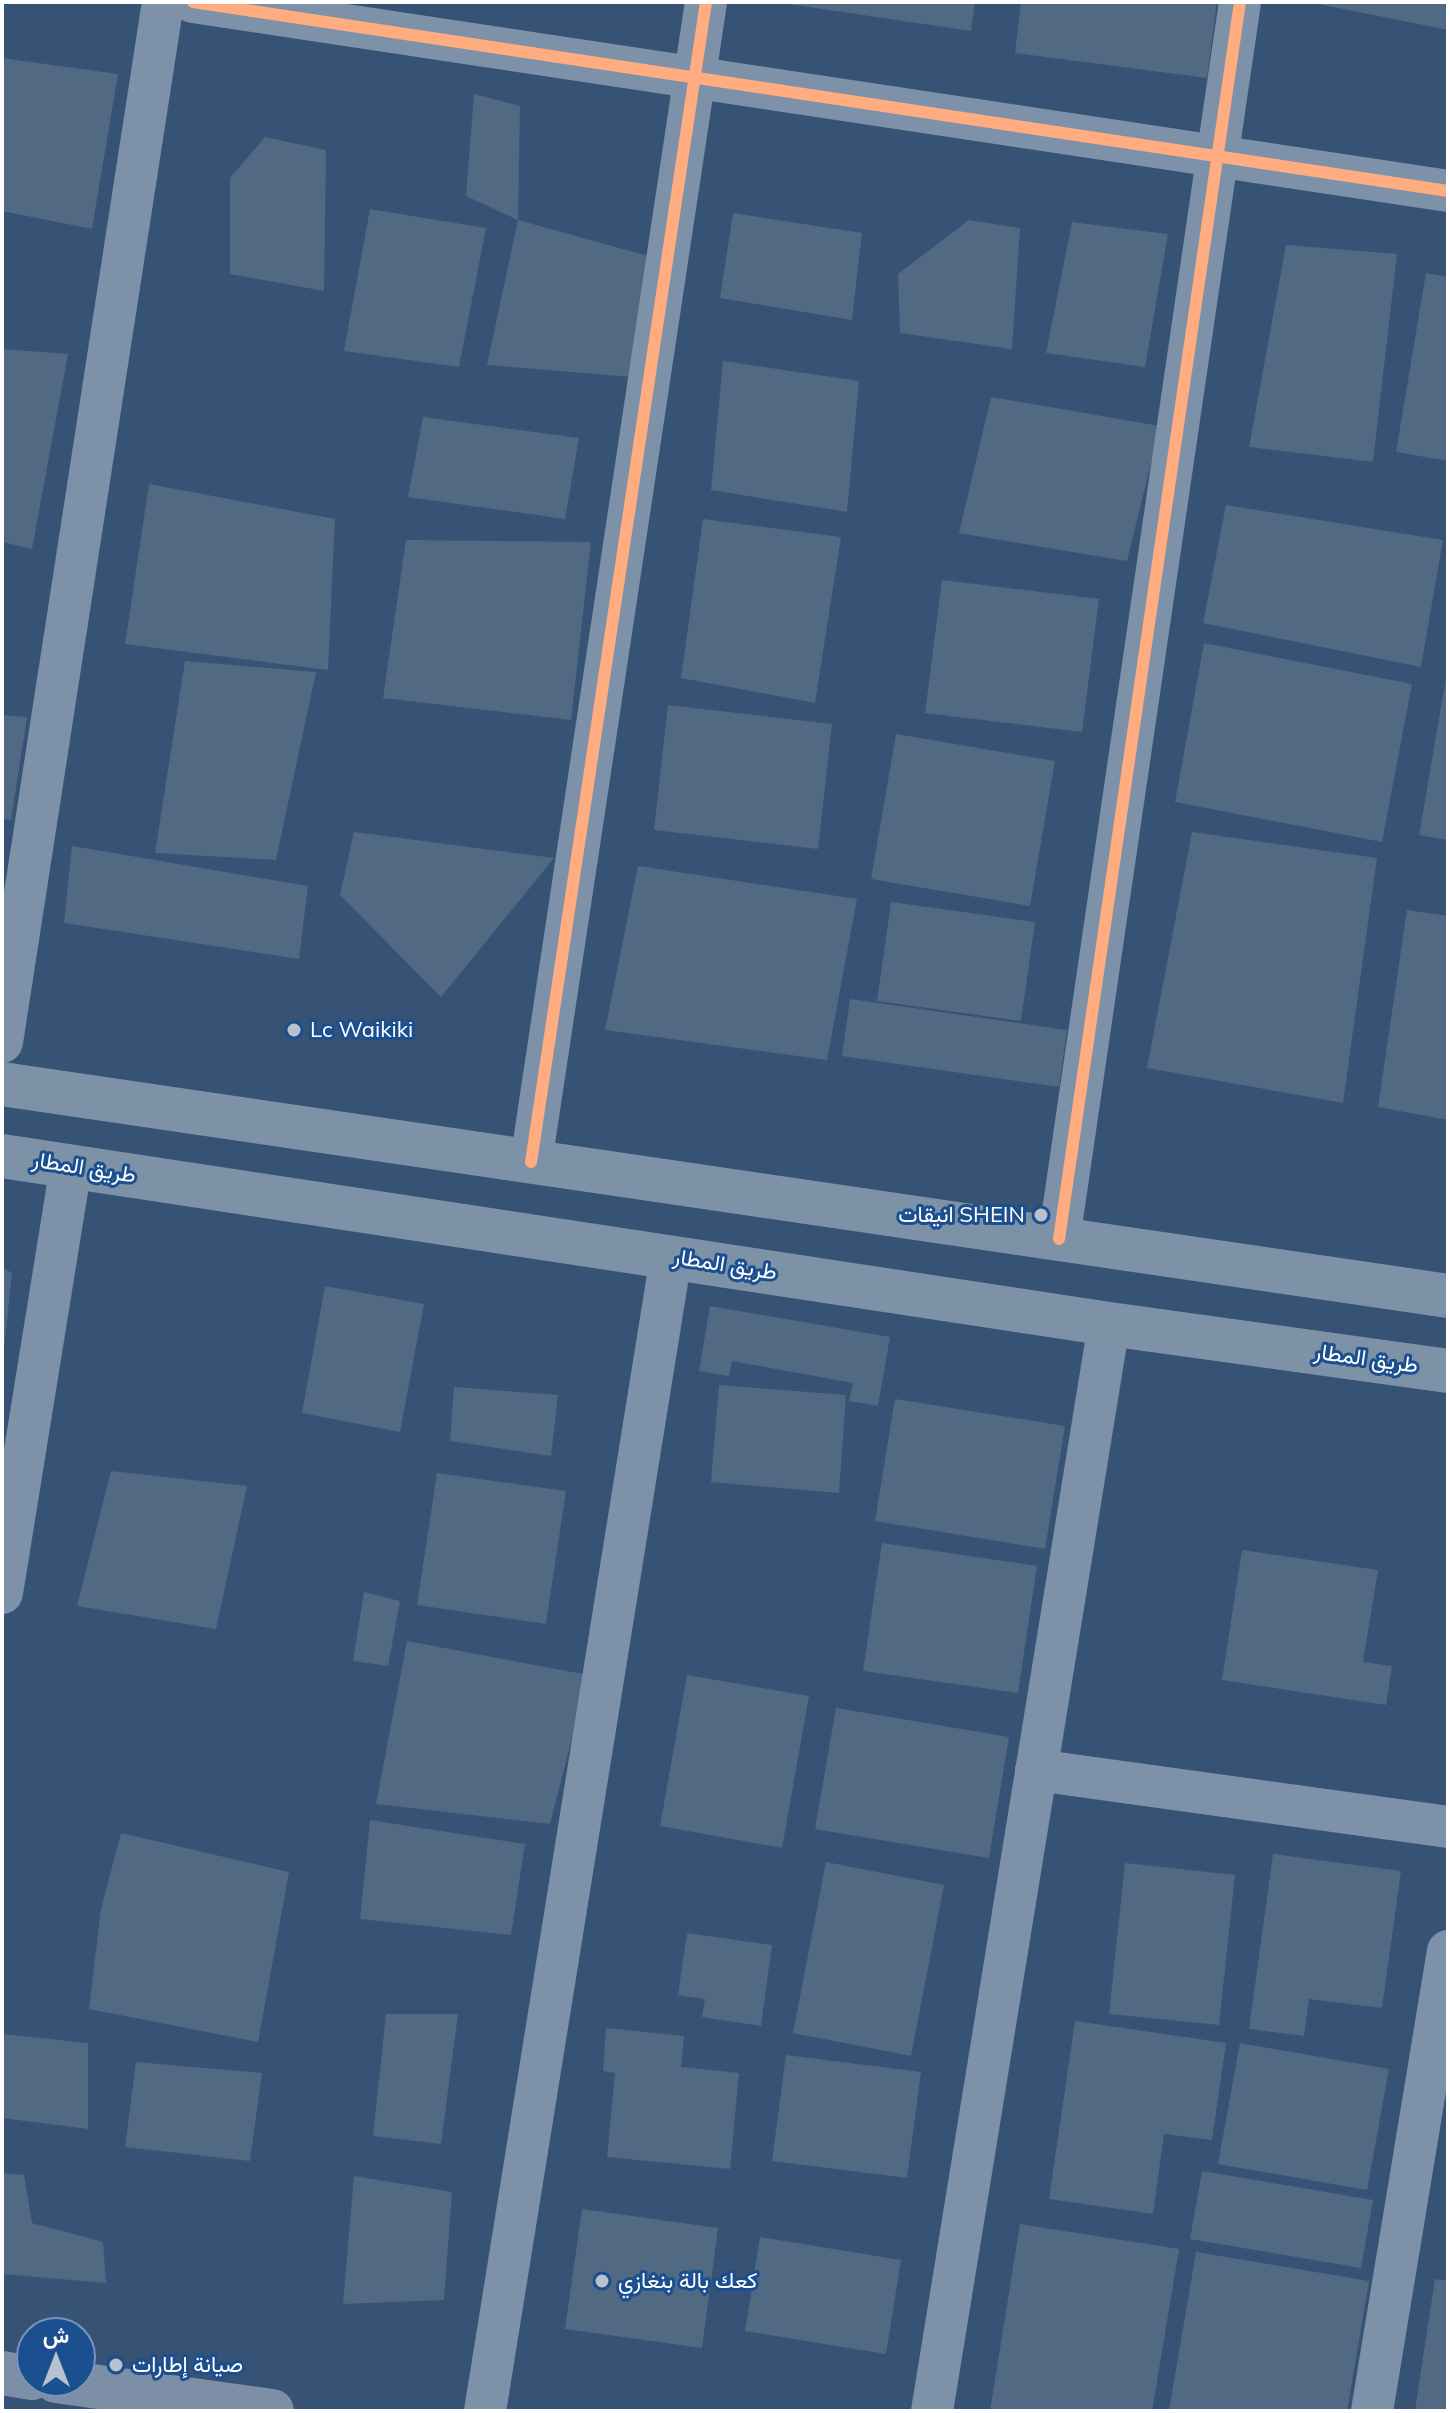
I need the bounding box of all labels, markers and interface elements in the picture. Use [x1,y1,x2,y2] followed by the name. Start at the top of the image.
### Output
[310,1017,413,1043] place label: Lc Waikiki
[285,1021,303,1039] marker: Lc Waikiki
[30,1147,138,1189] street label: طريق المطار
[898,1202,1025,1228] place label: انيقات SHEIN
[1032,1206,1050,1224] marker: انيقات SHEIN
[671,1244,779,1286] street label: طريق المطار
[1312,1339,1420,1379] street label: طريق المطار
[618,2268,757,2294] place label: كعك بالة بنغازي
[593,2272,611,2290] marker: كعك بالة بنغازي
[16,2317,96,2397] north arrow
[43,2321,69,2349] text: ش
[132,2352,243,2378] place label: صيانة إطارات
[107,2356,125,2374] marker: صيانة إطارات

